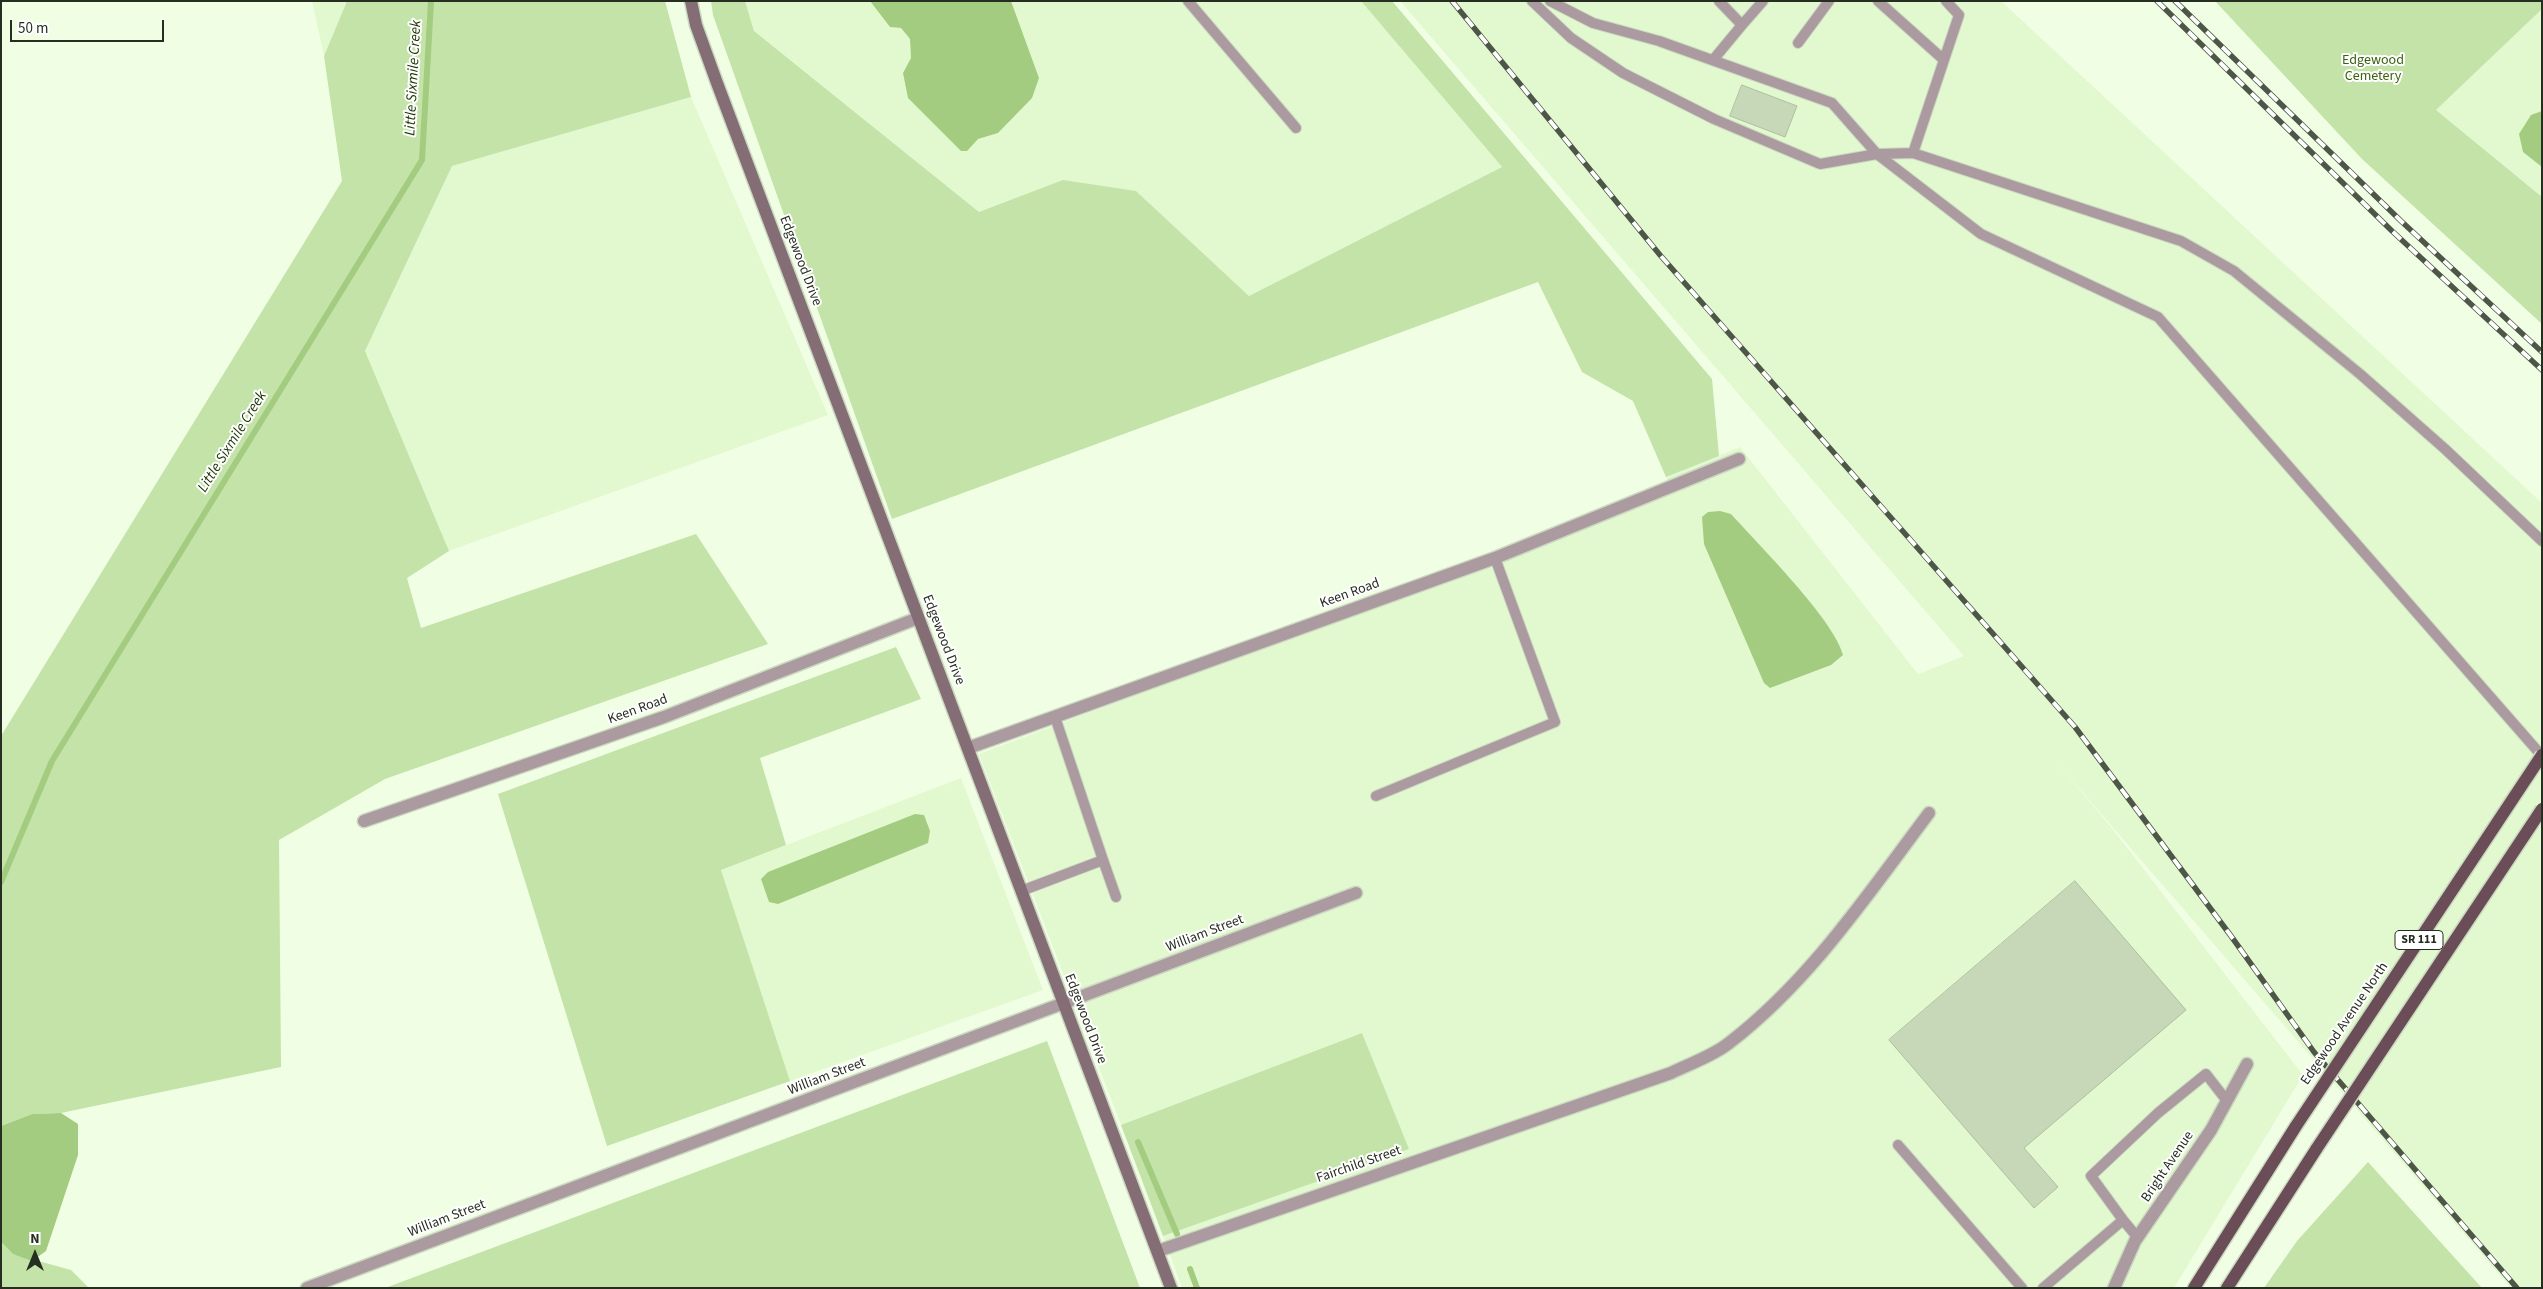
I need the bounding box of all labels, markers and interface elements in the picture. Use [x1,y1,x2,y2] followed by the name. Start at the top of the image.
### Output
[12,10,166,42] scale bar
[18,18,48,39] text: 50 m
[402,20,426,136] water label: Little Sixmile Creek
[2342,53,2404,85] park label: Edgewood Cemetery
[775,214,825,308] street label: Edgewood Drive
[195,388,271,496] water label: Little Sixmile Creek
[1318,575,1382,613] street label: Keen Road
[918,593,968,687] street label: Edgewood Drive
[606,691,670,729] street label: Keen Road
[1164,912,1246,956] street label: William Street
[2395,930,2443,950] road number: SR 111
[2298,959,2392,1089] street label: Edgewood Avenue North
[1060,972,1110,1066] street label: Edgewood Drive
[786,1055,868,1099] street label: William Street
[2138,1128,2198,1206] street label: Bright Avenue
[1315,1143,1403,1187] street label: Fairchild Street
[406,1197,488,1241] street label: William Street
[10,1229,60,1279] north arrow
[30,1229,40,1249] text: N

